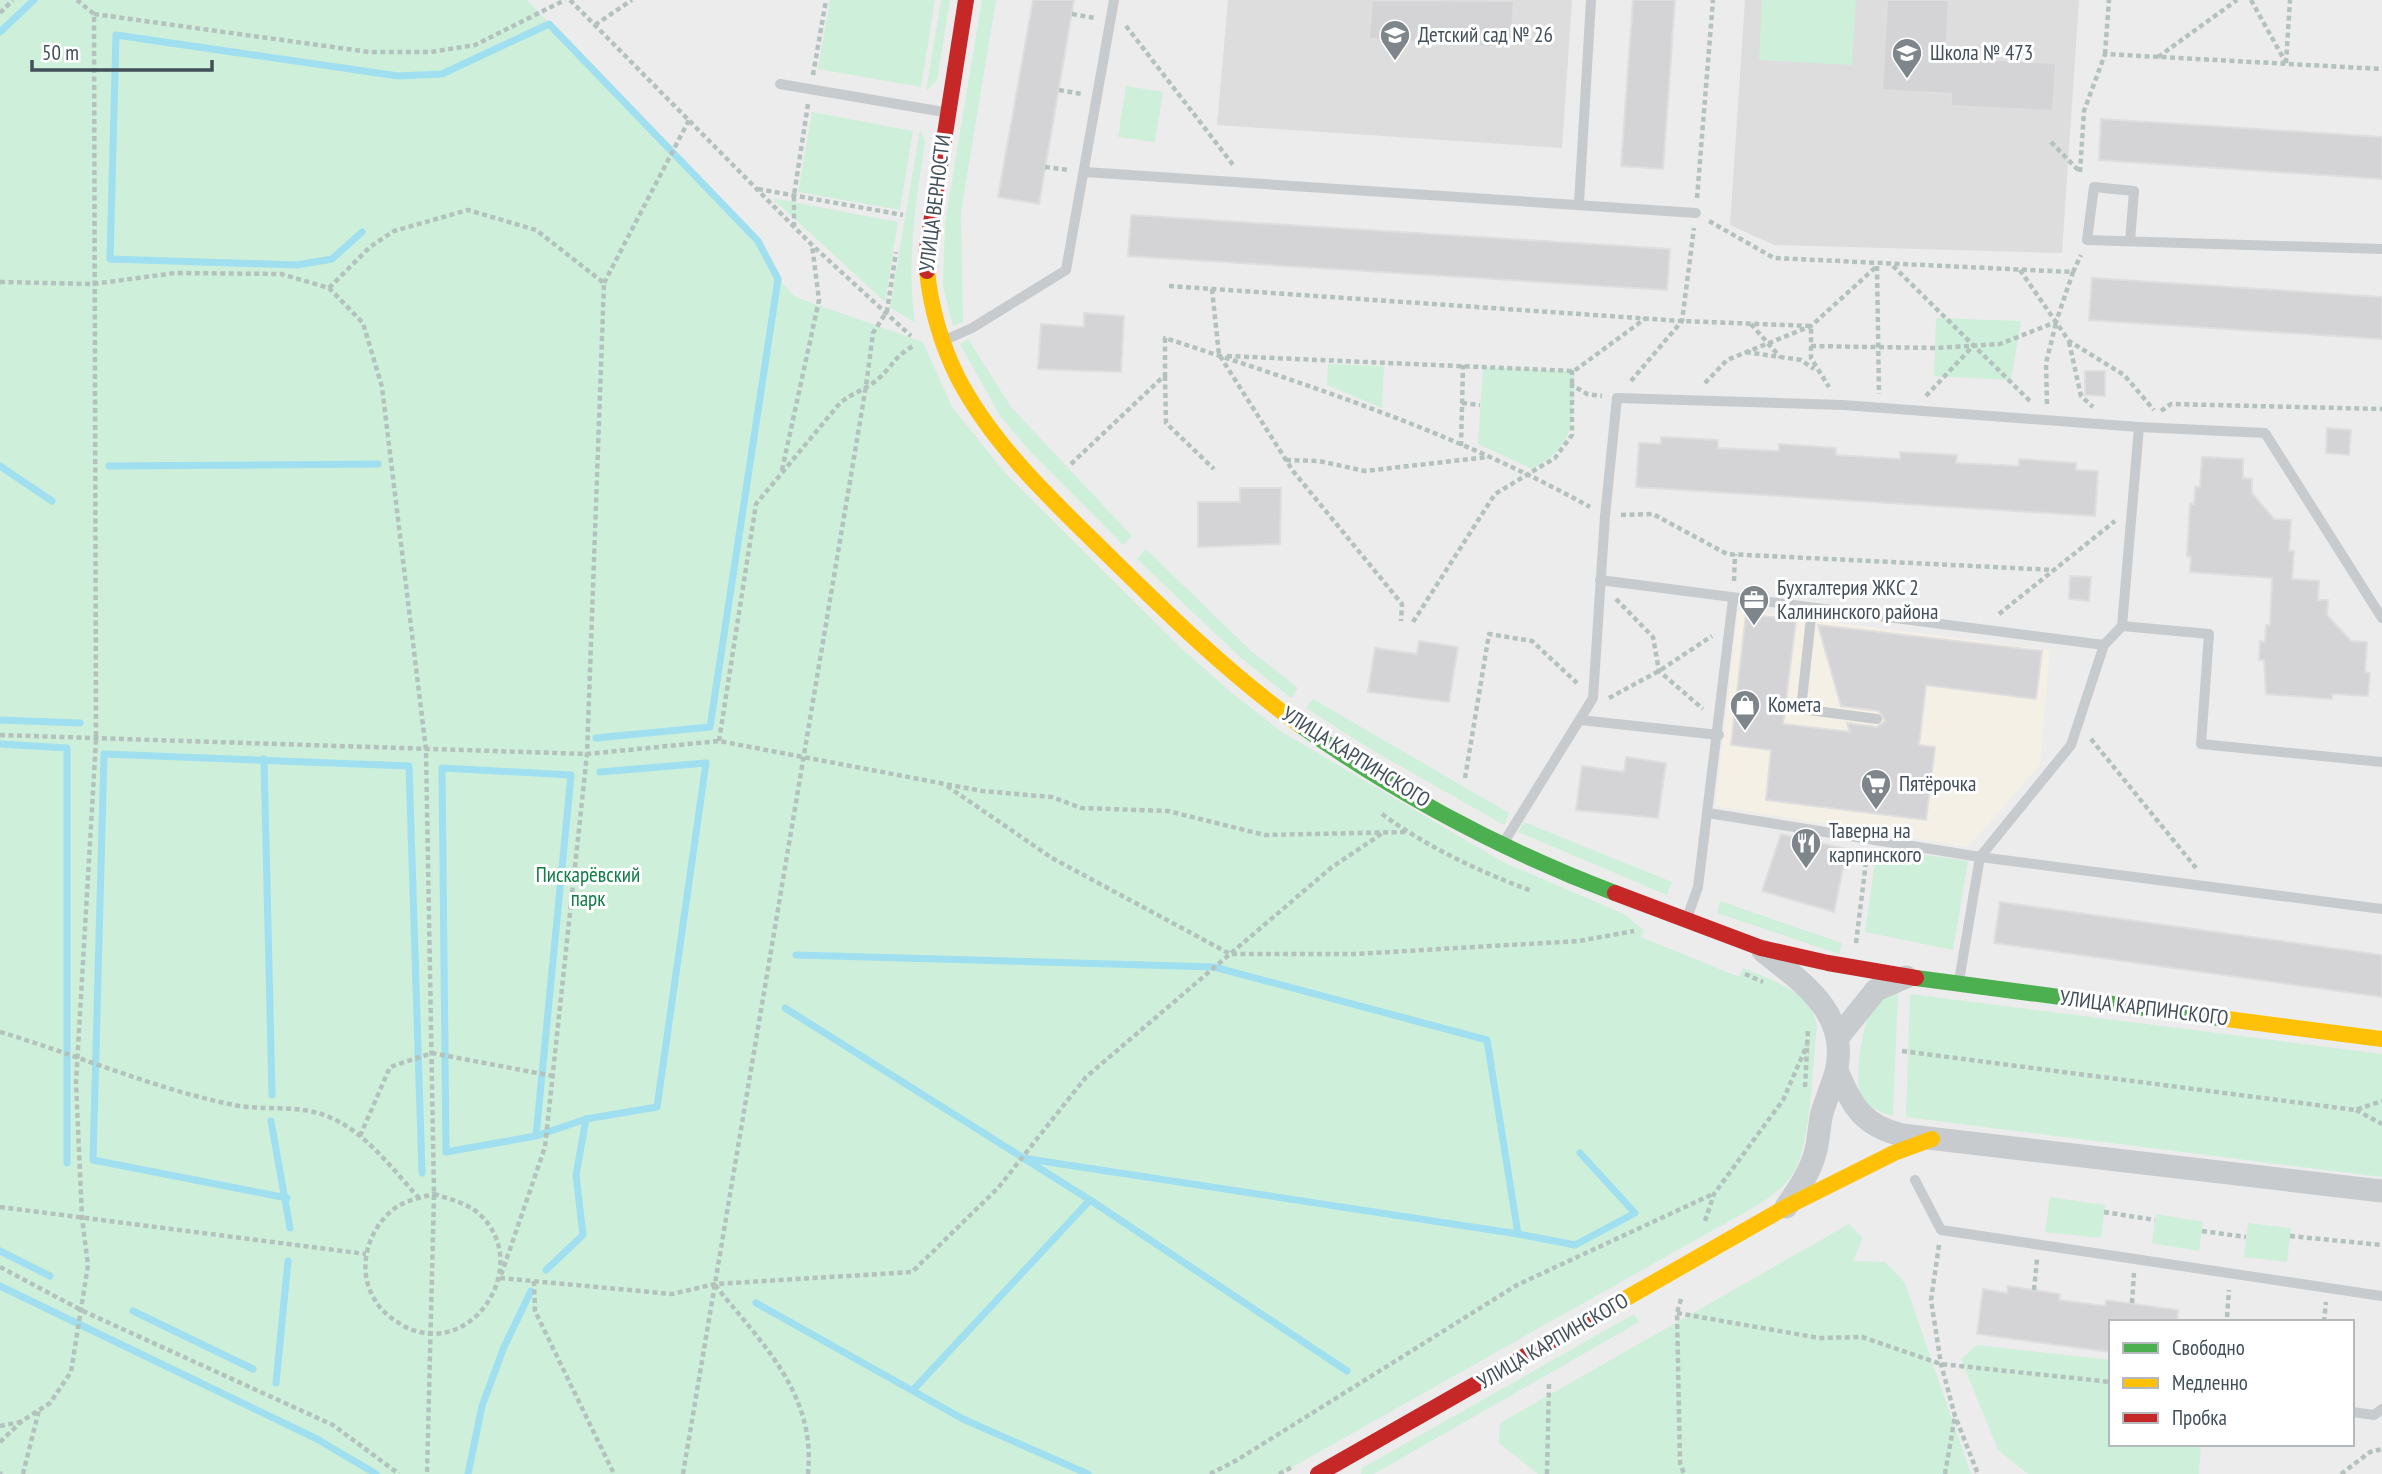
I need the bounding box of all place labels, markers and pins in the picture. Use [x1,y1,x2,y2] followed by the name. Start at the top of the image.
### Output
[1378,18,1412,62] school or university icon: Детский сад № 26
[1418,21,1553,48] place label: Детский сад № 26
[1890,36,1924,80] school or university icon: Школа № 473
[1930,39,2033,66] place label: Школа № 473
[1777,574,1938,625] place label: Бухгалтерия ЖКС 2 Калининского района
[1737,583,1771,627] office icon: Бухгалтерия ЖКС 2 Калининского района
[1728,688,1762,732] shop icon: Комета
[1768,691,1821,718] place label: Комета
[1859,767,1893,811] supermarket icon: Пятёрочка
[1899,770,1976,797] place label: Пятёрочка
[1829,817,1922,868] place label: Таверна на карпинского
[1789,826,1823,870] restaurant icon: Таверна на карпинского

